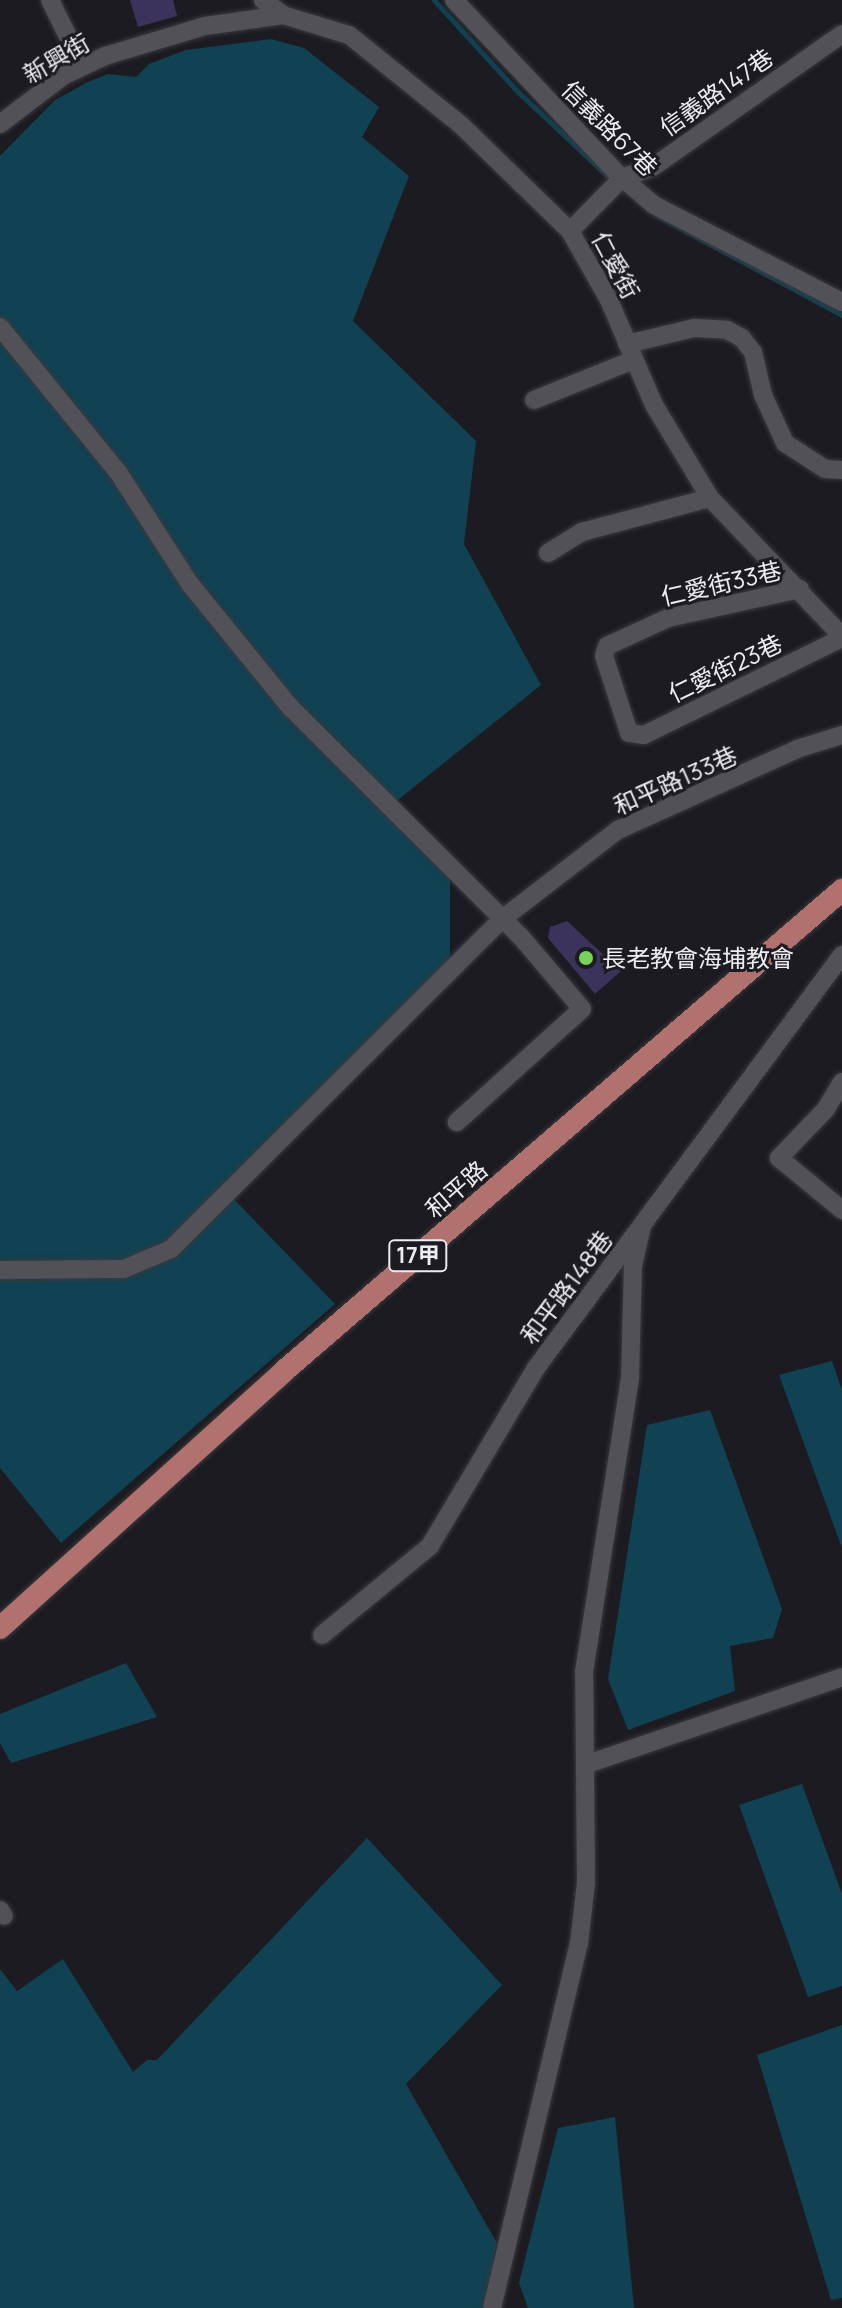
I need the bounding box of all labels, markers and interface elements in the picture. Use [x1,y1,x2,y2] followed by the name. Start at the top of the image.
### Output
[18,28,94,88] street label: 新興街
[654,42,778,142] street label: 信義路147巷
[556,74,664,182] street label: 信義路67巷
[586,226,646,304] street label: 仁愛街
[658,555,784,611] street label: 仁愛街33巷
[663,628,787,708] street label: 仁愛街23巷
[609,740,741,820] street label: 和平路133巷
[602,944,794,972] place label: 長老教會海埔教會
[577,949,595,967] marker: 長老教會海埔教會
[419,1155,493,1223] street label: 和平路
[514,1225,618,1349] street label: 和平路148巷
[388,1238,448,1274] road number: 17甲

